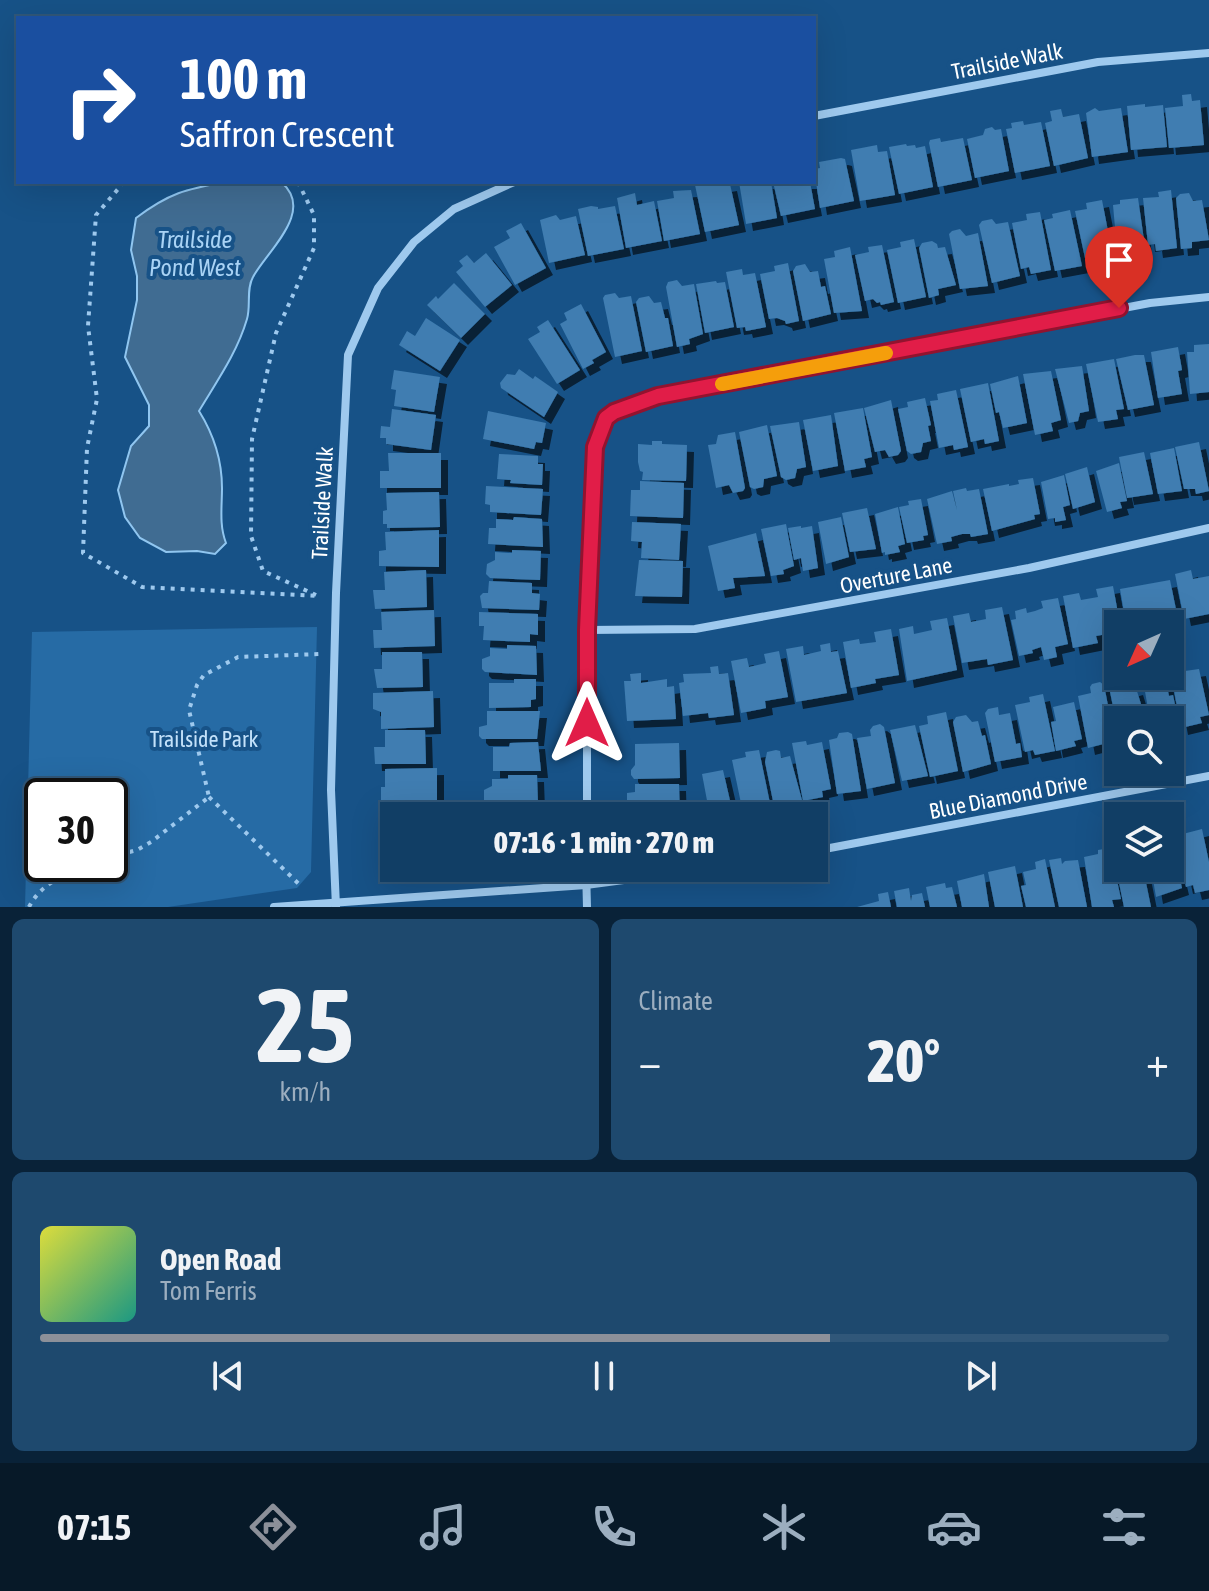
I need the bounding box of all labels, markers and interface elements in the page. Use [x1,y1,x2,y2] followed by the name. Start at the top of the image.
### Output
[949,37,1065,85] street label: Trailside Walk
[180,47,307,111] text: 100 m
[48,48,152,152] icon: right
[180,113,395,155] text: Saffron Crescent
[149,226,241,281] water label: Trailside Pond West
[1085,226,1153,308] pin
[1097,238,1141,282] icon: arrive
[306,446,338,560] street label: Trailside Walk
[838,551,954,599] street label: Overture Lane
[1104,610,1184,690] north arrow
[1104,610,1184,882] map controls
[545,681,629,765] position arrow
[1104,706,1184,786] button: search
[150,726,259,752] park label: Trailside Park
[927,768,1089,824] street label: Blue Diamond Drive
[24,778,128,882] speed limit sign: 30
[1104,802,1184,882] button: layers
[494,825,714,859] text: 07:16 · 1 min · 270 m
[256,965,354,1084] text: 25
[639,986,713,1016] text: Climate
[867,1026,940,1095] text: 20°
[639,1036,661,1086] text: −
[1146,1036,1169,1086] text: +
[279,1077,331,1107] text: km/h
[160,1242,281,1276] text: Open Road
[160,1276,257,1306] text: Tom Ferris
[206,1354,250,1398] icon: previous
[582,1354,626,1398] icon: pause
[959,1354,1003,1398] icon: next
[245,1499,301,1555] icon: directions
[415,1499,471,1555] icon: music
[586,1499,642,1555] icon: phone
[756,1499,812,1555] icon: climate
[926,1499,982,1555] icon: car
[1096,1499,1152,1555] icon: filters
[57,1506,131,1548] text: 07:15

